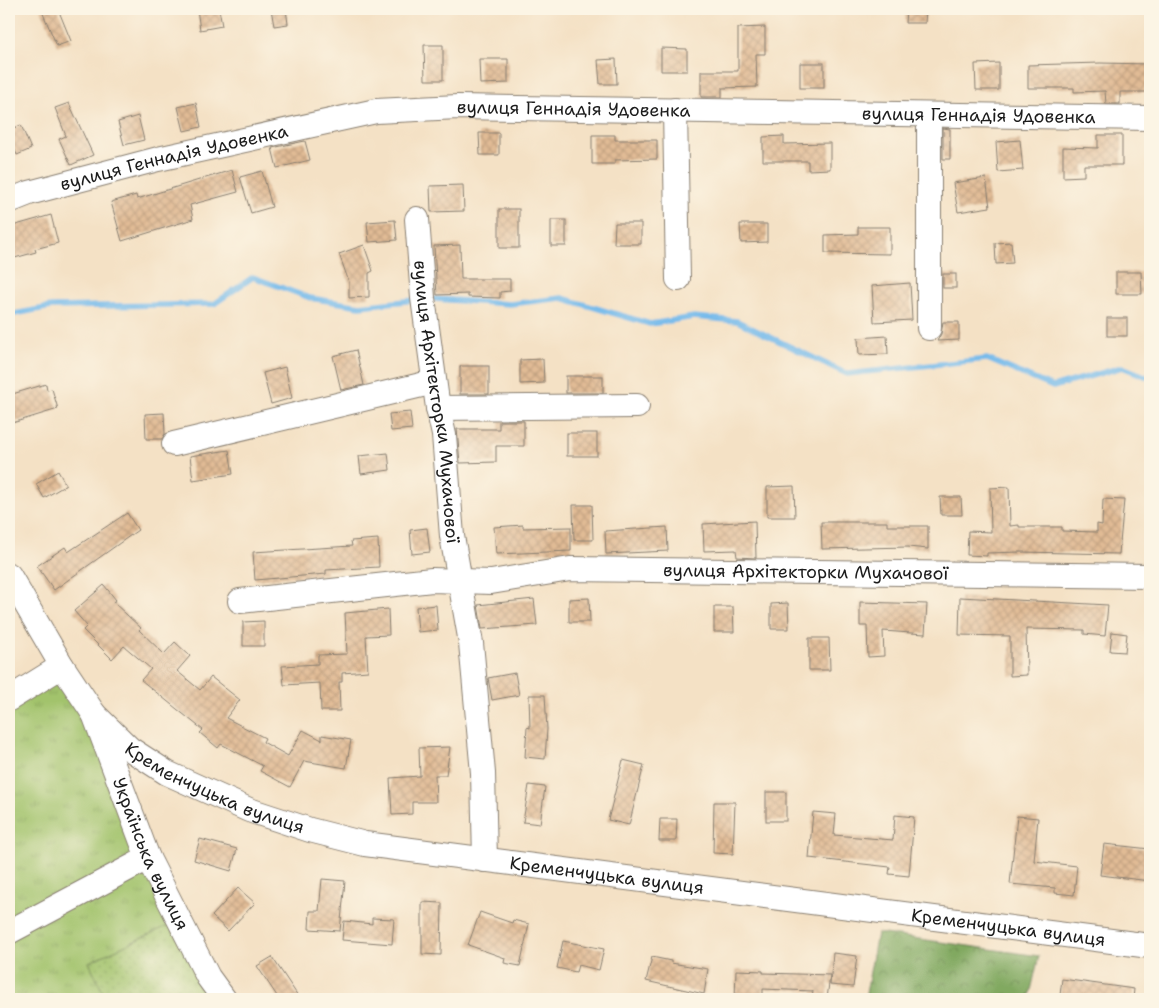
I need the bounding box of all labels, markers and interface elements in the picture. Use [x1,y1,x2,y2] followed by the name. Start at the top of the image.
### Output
[457,95,691,123] street label: вулиця Геннадія Удовенка
[862,101,1096,129] street label: вулиця Геннадія Удовенка
[58,119,290,196] street label: вулиця Геннадія Удовенка
[408,259,465,546] street label: вулиця Архітекторки Мухачової
[663,558,949,586] street label: вулиця Архітекторки Мухачової
[120,737,307,839] street label: Кременчуцька вулиця
[107,774,194,934] street label: Українська вулиця
[508,851,705,900] street label: Кременчуцька вулиця
[910,903,1107,952] street label: Кременчуцька вулиця

